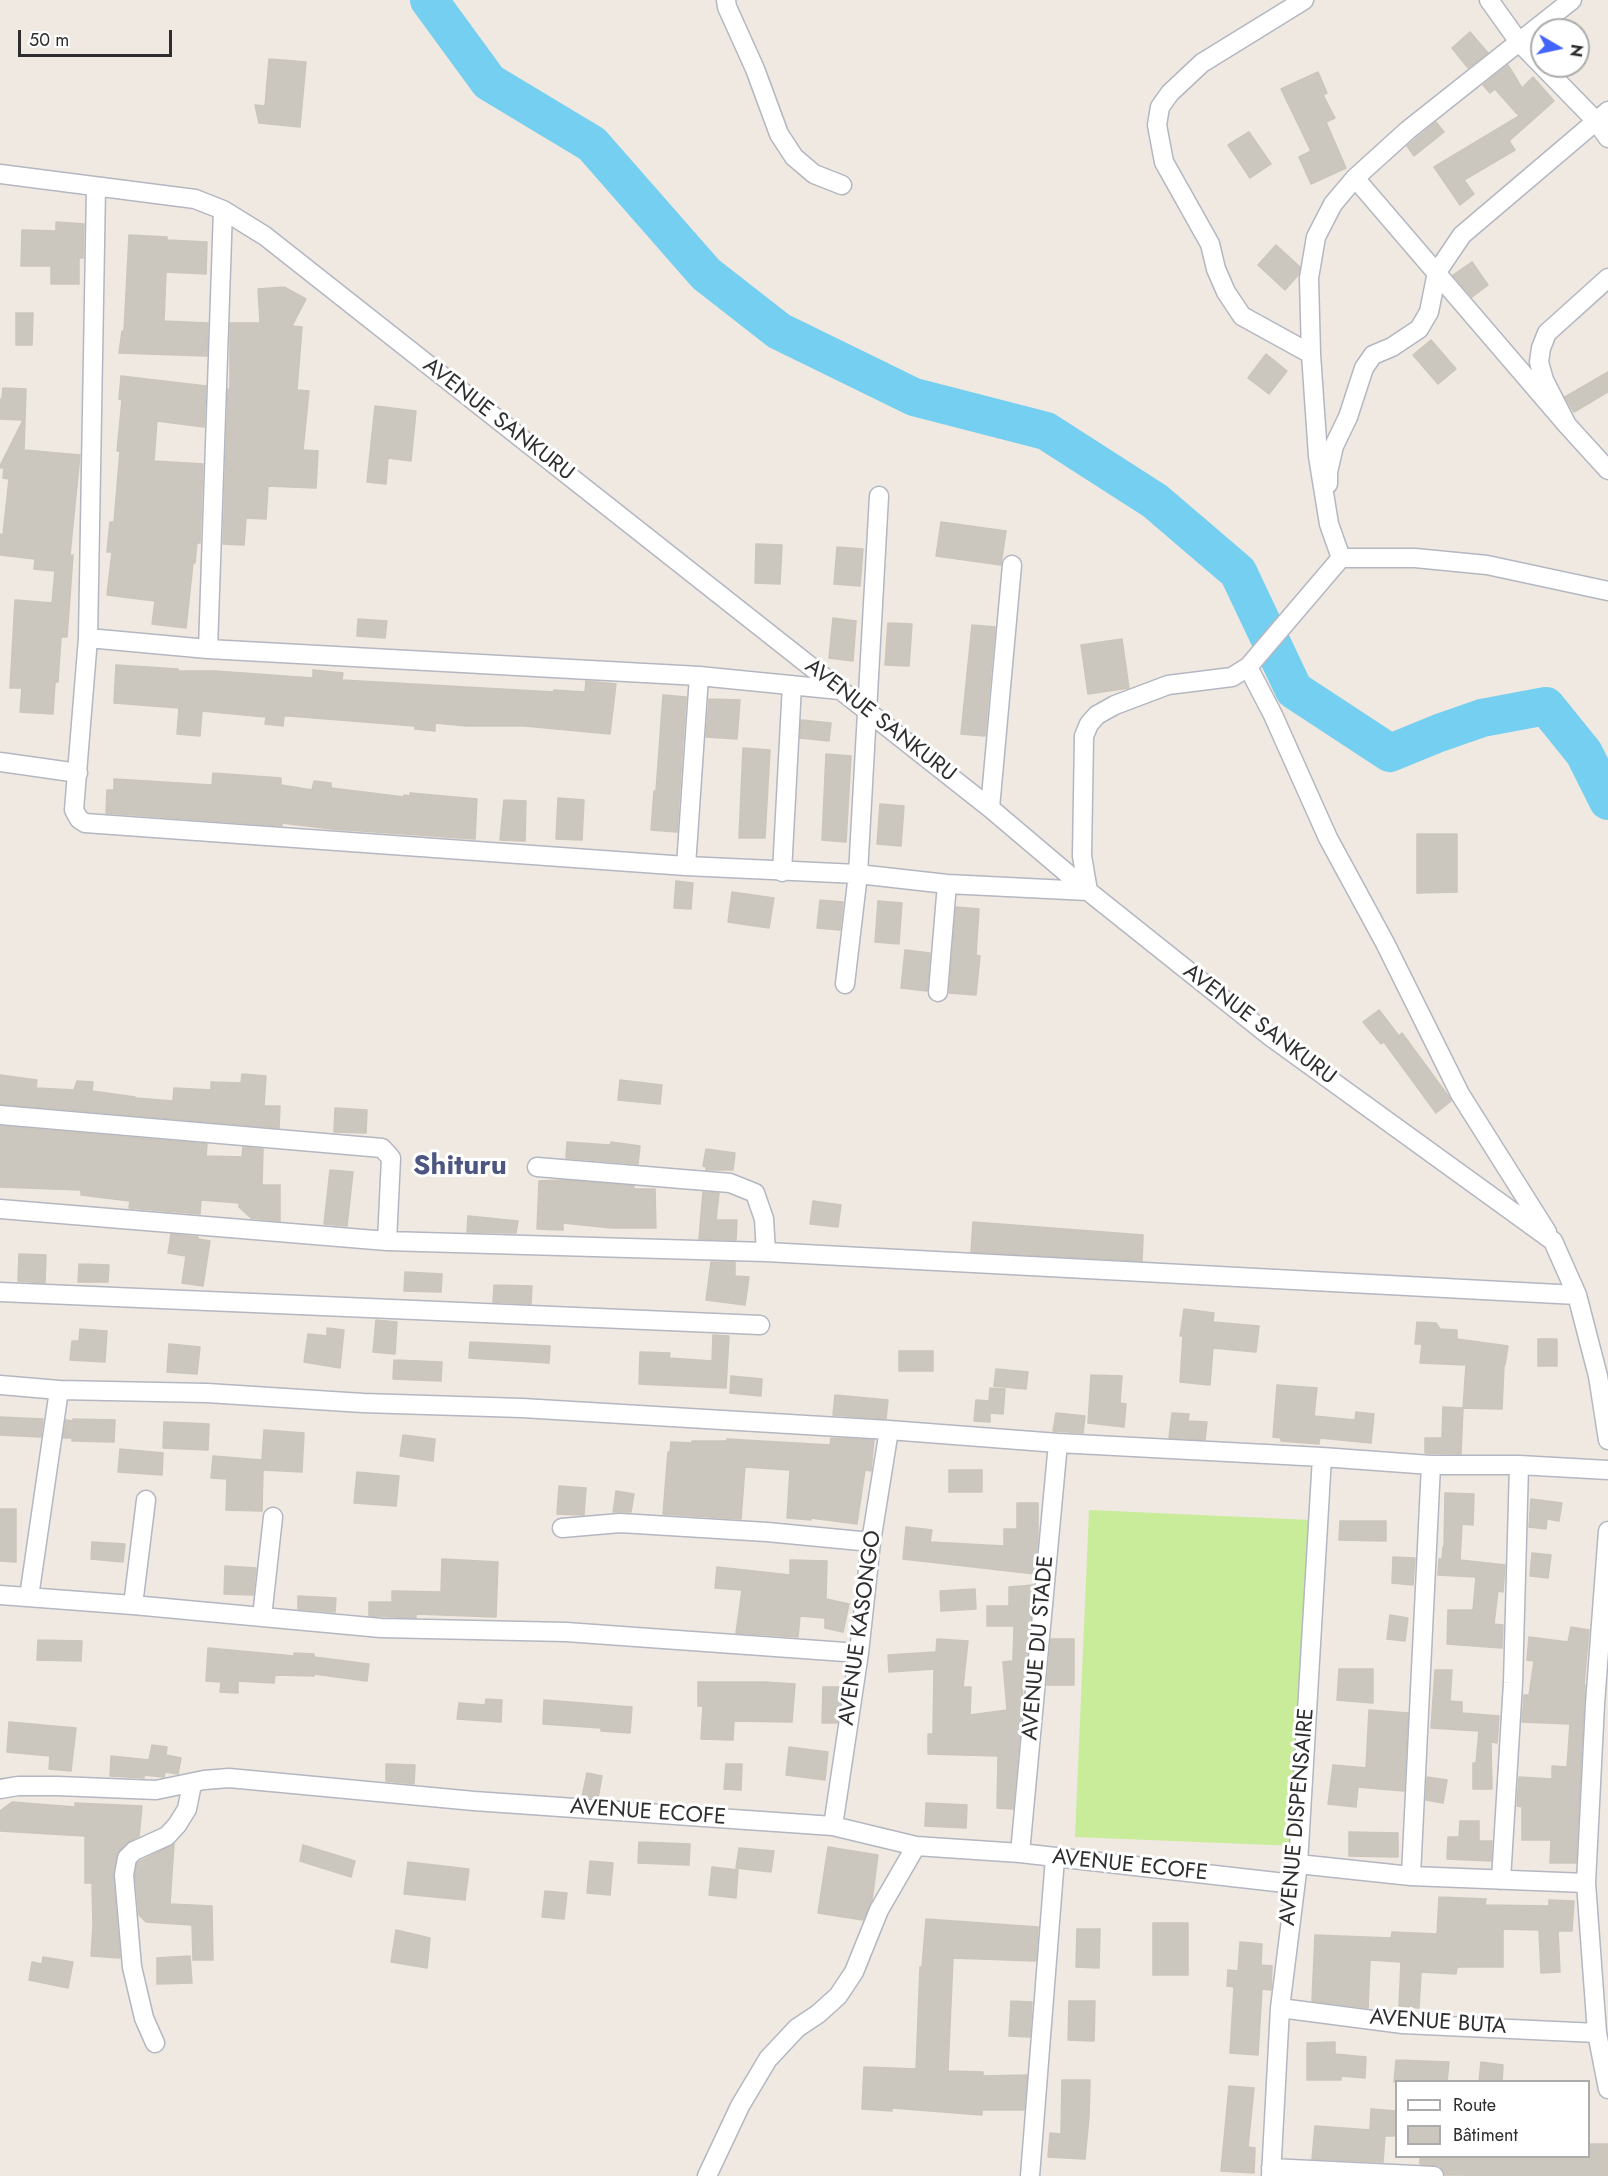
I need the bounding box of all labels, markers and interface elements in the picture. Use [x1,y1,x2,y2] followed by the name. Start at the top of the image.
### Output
[21,18,176,56] scale bar
[1530,18,1590,78] north arrow
[29,27,69,53] text: 50 m
[1564,43,1589,59] text: N
[417,353,579,487] street label: AVENUE SANKURU
[799,654,961,788] street label: AVENUE SANKURU
[1177,959,1341,1091] street label: AVENUE SANKURU
[413,1150,507,1184] district label: Shituru
[834,1529,888,1727] street label: AVENUE KASONGO
[1018,1554,1060,1742] street label: AVENUE DU STADE
[1275,1707,1321,1927] street label: AVENUE DISPENSAIRE
[569,1794,727,1832] street label: AVENUE ECOFE
[1051,1845,1209,1887] street label: AVENUE ECOFE
[1369,2005,1507,2041] street label: AVENUE BUTA
[1395,2080,1590,2158] legend
[1453,2092,1496,2118] text: Route
[1453,2122,1518,2148] text: Bâtiment

